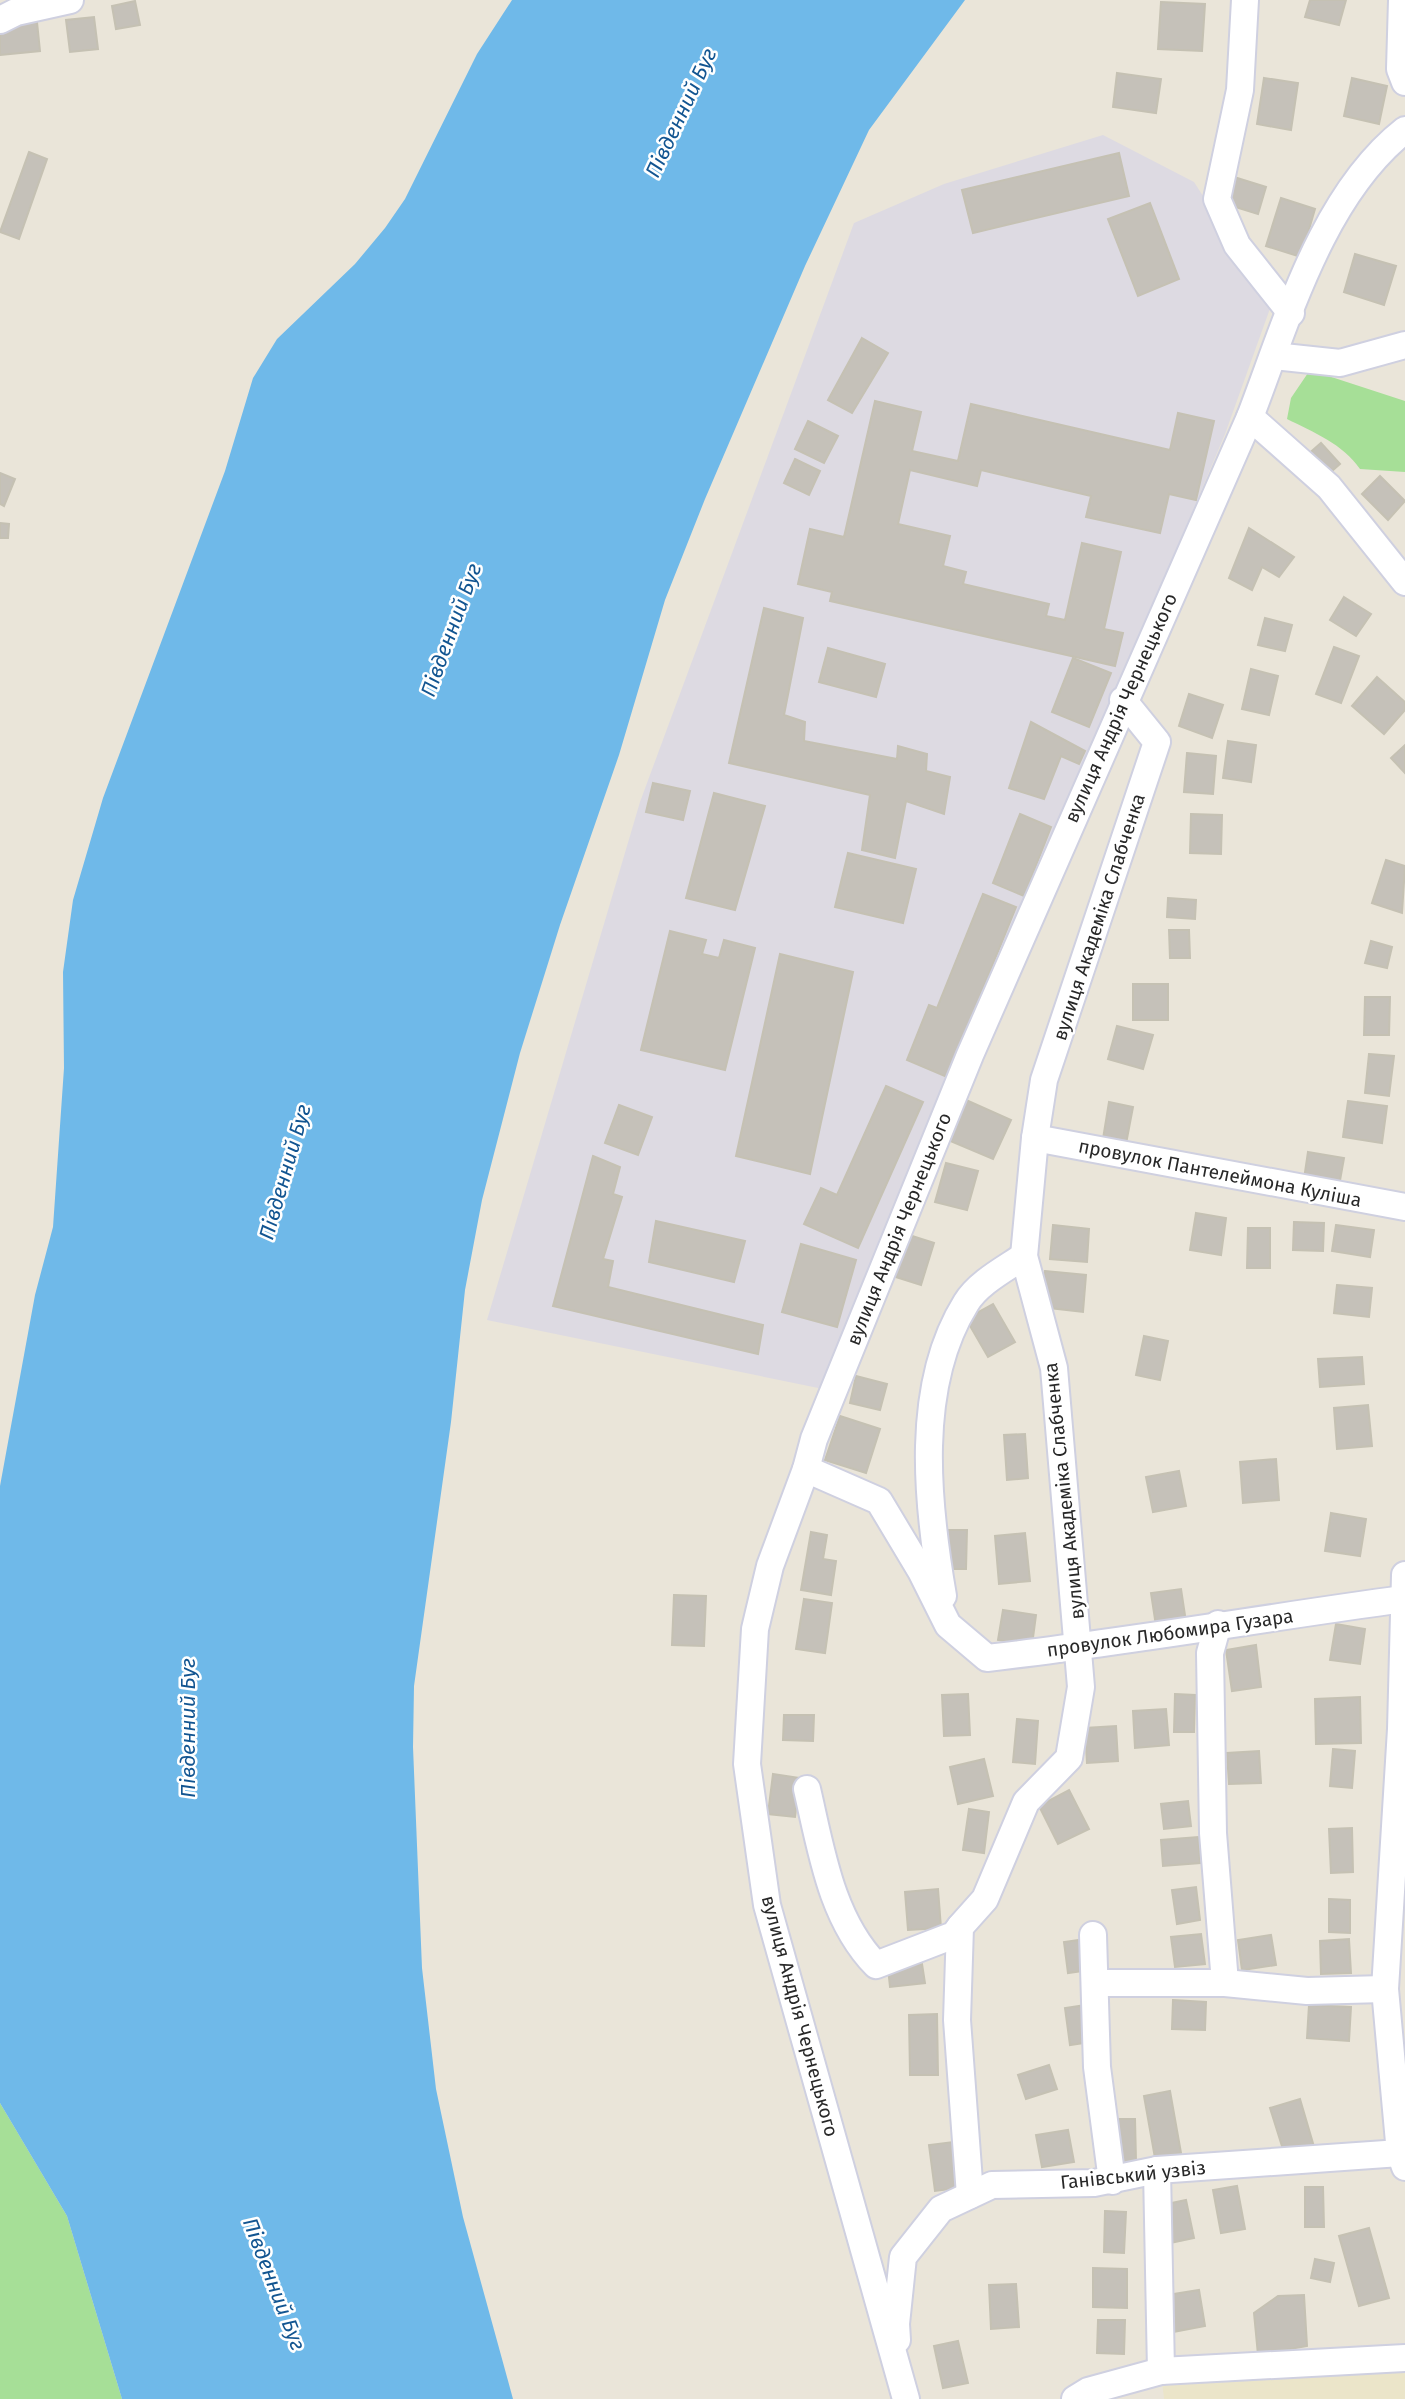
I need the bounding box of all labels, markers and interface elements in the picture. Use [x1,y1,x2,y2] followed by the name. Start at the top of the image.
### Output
[640,44,722,182] water label: Південний Буг
[415,560,487,700] water label: Південний Буг
[1060,590,1182,826] street label: вулиця Андрія Чернецького
[1048,791,1150,1043] street label: вулиця Академіка Слабченка
[253,1101,317,1243] water label: Південний Буг
[842,1109,956,1349] street label: вулиця Андрія Чернецького
[1076,1134,1364,1212] street label: провулок Пантелеймона Куліша
[1039,1361,1089,1621] street label: вулиця Академіка Слабченка
[1045,1604,1295,1662] street label: провулок Любомира Гузара
[175,1658,201,1798] water label: Південний Буг
[757,1893,843,2139] street label: вулиця Андрія Чернецького
[1059,2156,1207,2194] street label: Ганівський узвіз
[237,2214,311,2354] water label: Південний Буг

